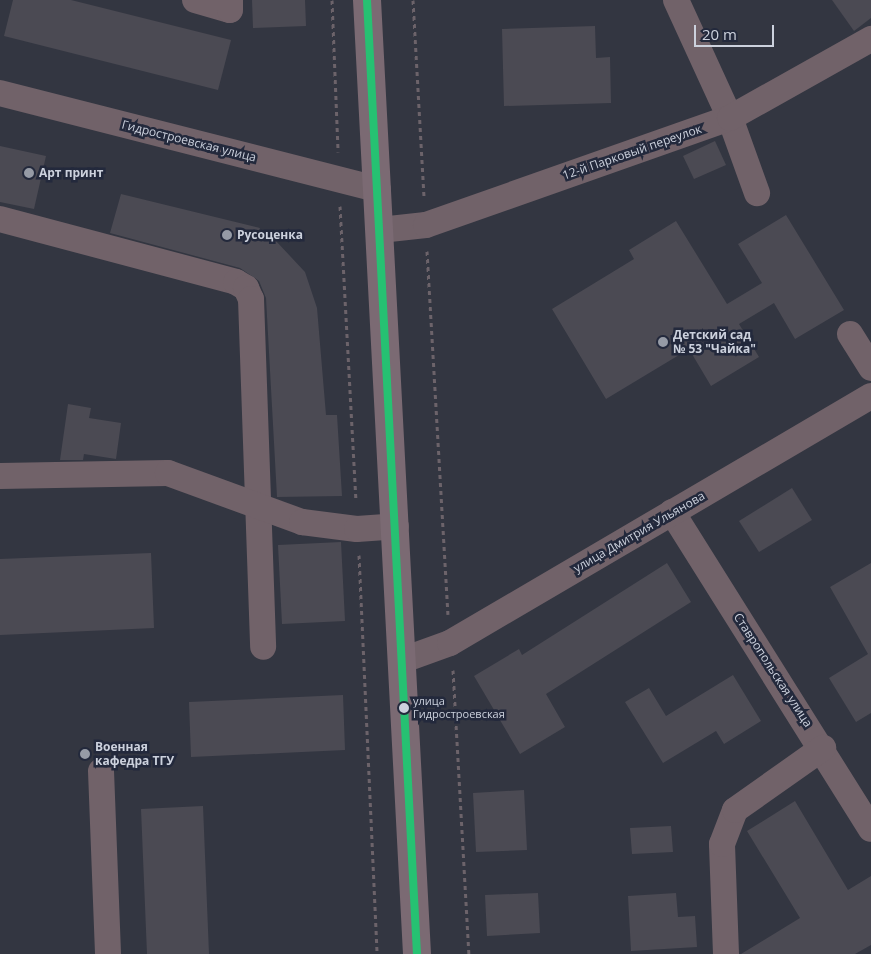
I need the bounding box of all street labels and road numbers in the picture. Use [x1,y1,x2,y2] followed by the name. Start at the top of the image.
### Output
[120,117,258,165] street label: Гидростроевская улица
[561,121,703,183] street label: 12-й Парковый переулок
[571,488,707,576] street label: улица Дмитрия Ульянова
[731,610,815,730] street label: Ставропольская улица

